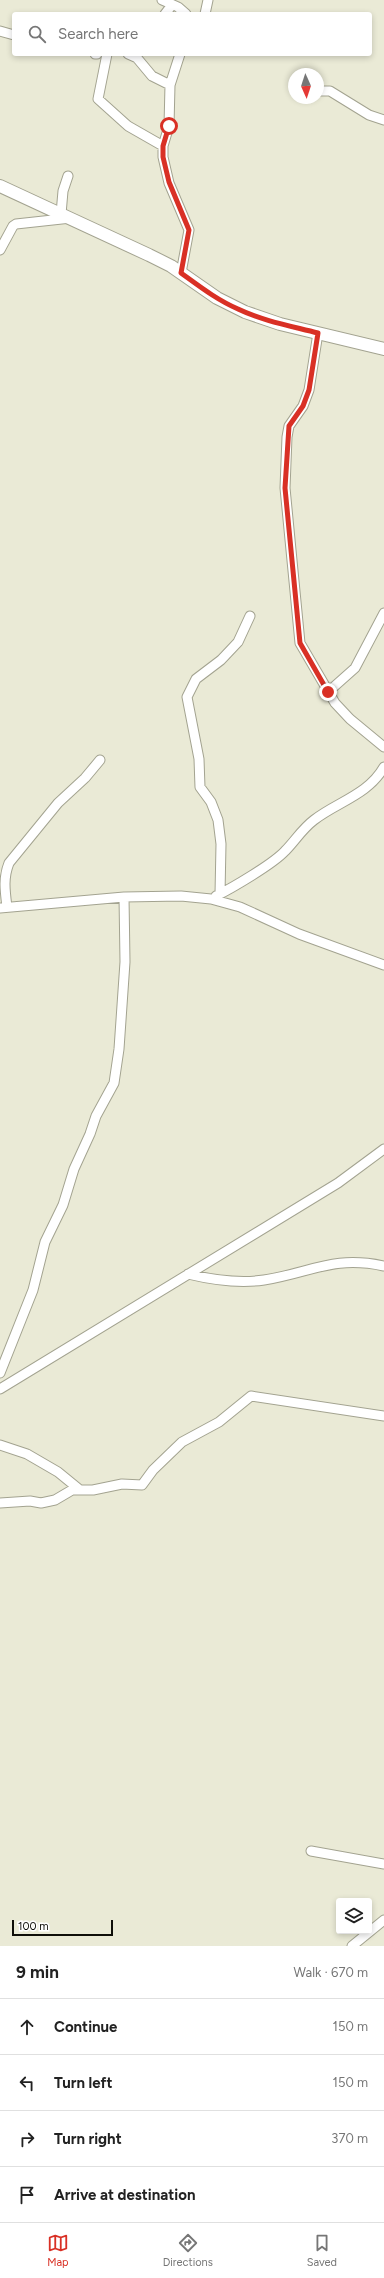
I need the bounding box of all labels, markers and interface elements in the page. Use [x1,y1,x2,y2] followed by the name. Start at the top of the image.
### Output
[12,12,372,56] search box
[26,23,48,45] icon: search
[58,25,138,43] text: Search here
[288,68,324,104] north arrow
[160,117,178,135] route start
[319,683,337,701] route end
[336,1898,372,1934] map controls
[336,1898,372,1934] button: layers
[12,1918,113,1937] scale bar
[18,1920,49,1933] text: 100 m
[16,1962,59,1982] text: 9 min
[294,1965,368,1980] text: Walk · 670 m
[16,2016,38,2038] icon: ahead
[54,2018,117,2036] text: Continue
[333,2019,368,2034] text: 150 m
[16,2072,38,2094] icon: left
[54,2074,112,2092] text: Turn left
[333,2075,368,2090] text: 150 m
[16,2128,38,2150] icon: right
[54,2130,122,2148] text: Turn right
[331,2131,368,2146] text: 370 m
[16,2184,38,2206] icon: arrive
[54,2186,195,2204] text: Arrive at destination
[47,2232,69,2269] tab: Map
[163,2232,213,2269] tab: Directions
[307,2232,337,2269] tab: Saved

